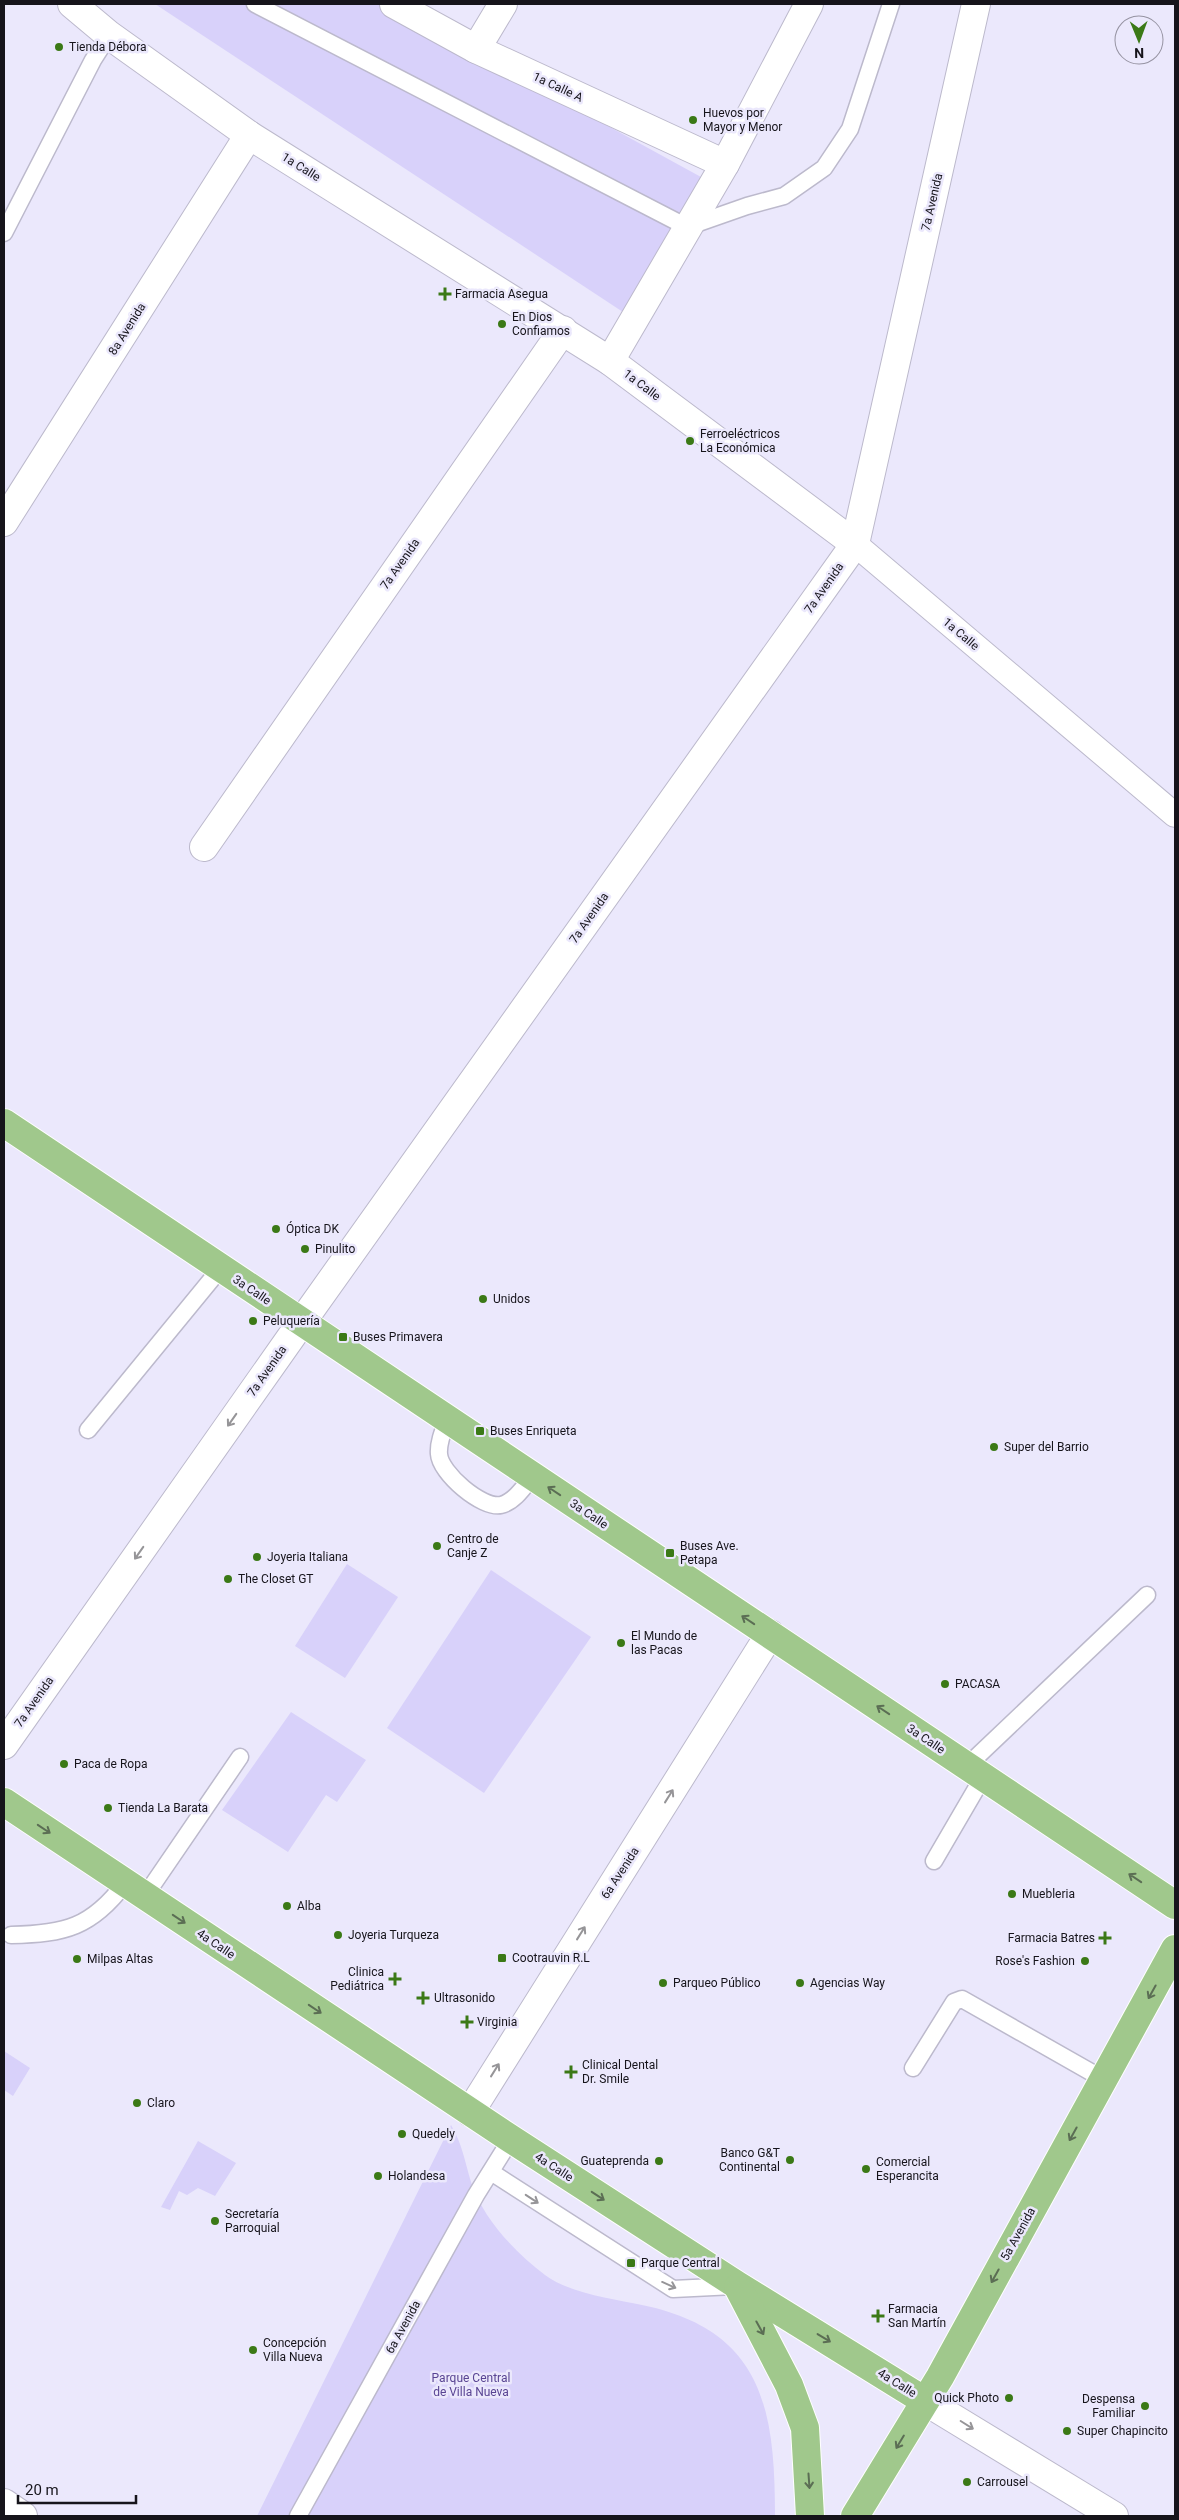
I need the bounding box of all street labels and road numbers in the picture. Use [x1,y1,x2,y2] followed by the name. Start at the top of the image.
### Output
[531,69,585,105] street label: 1a Calle A
[279,150,323,184] street label: 1a Calle
[919,172,945,232] street label: 7a Avenida
[106,300,148,358] street label: 8a Avenida
[621,367,663,403] street label: 1a Calle
[377,536,423,592] street label: 7a Avenida
[801,560,847,616] street label: 7a Avenida
[940,615,982,653] street label: 1a Calle
[566,890,612,946] street label: 7a Avenida
[230,1272,274,1308] street label: 3a Calle
[244,1343,290,1399] street label: 7a Avenida
[567,1496,611,1532] street label: 3a Calle
[11,1674,57,1730] street label: 7a Avenida
[904,1721,948,1757] street label: 3a Calle
[598,1845,642,1901] street label: 6a Avenida
[194,1926,238,1962] street label: 4a Calle
[532,2149,576,2185] street label: 4a Calle
[998,2205,1038,2263] street label: 5a Avenida
[383,2298,423,2356] street label: 6a Avenida
[875,2366,919,2400] street label: 4a Calle

